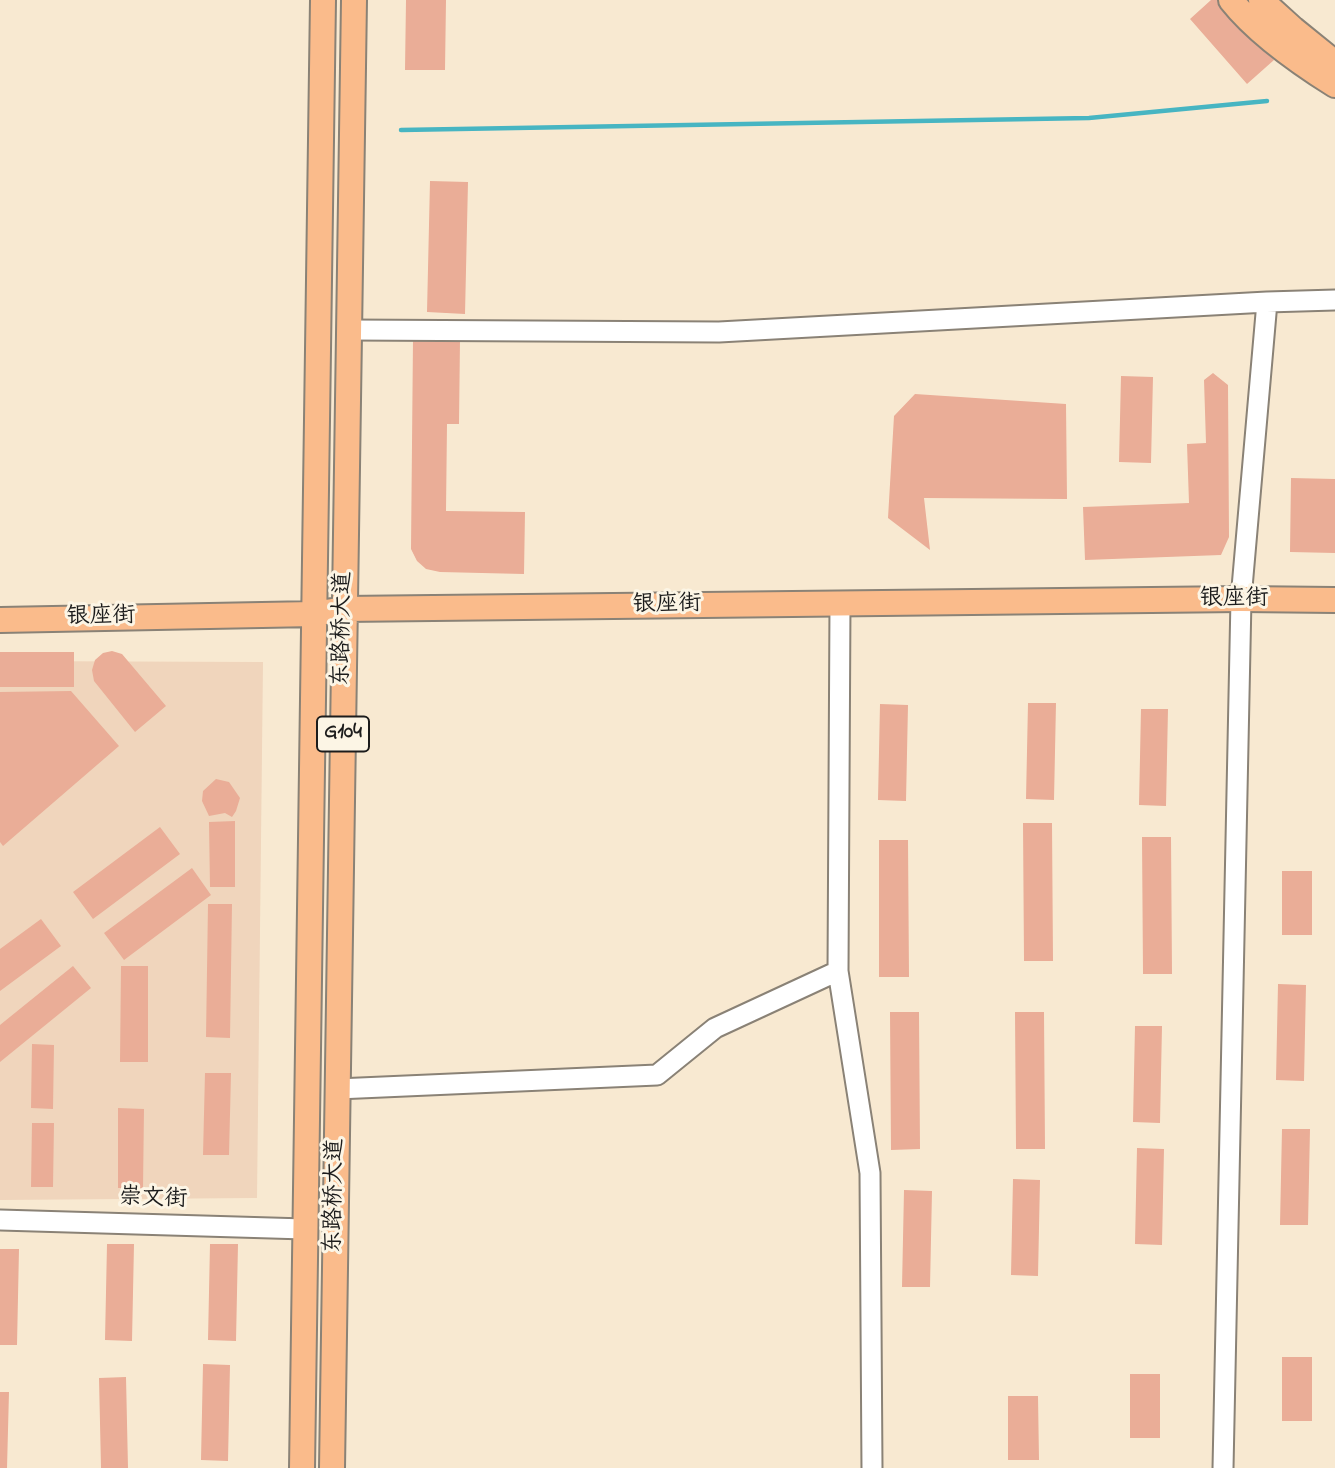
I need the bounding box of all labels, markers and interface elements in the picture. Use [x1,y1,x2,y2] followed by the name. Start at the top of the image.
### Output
[329,571,359,687] street label: 东路桥大道
[1200,586,1268,614] street label: 银座街
[632,592,702,620] street label: 银座街
[66,604,136,632] street label: 银座街
[317,716,369,752] road number: G104
[321,1138,351,1254] street label: 东路桥大道
[118,1185,188,1215] street label: 崇文街

